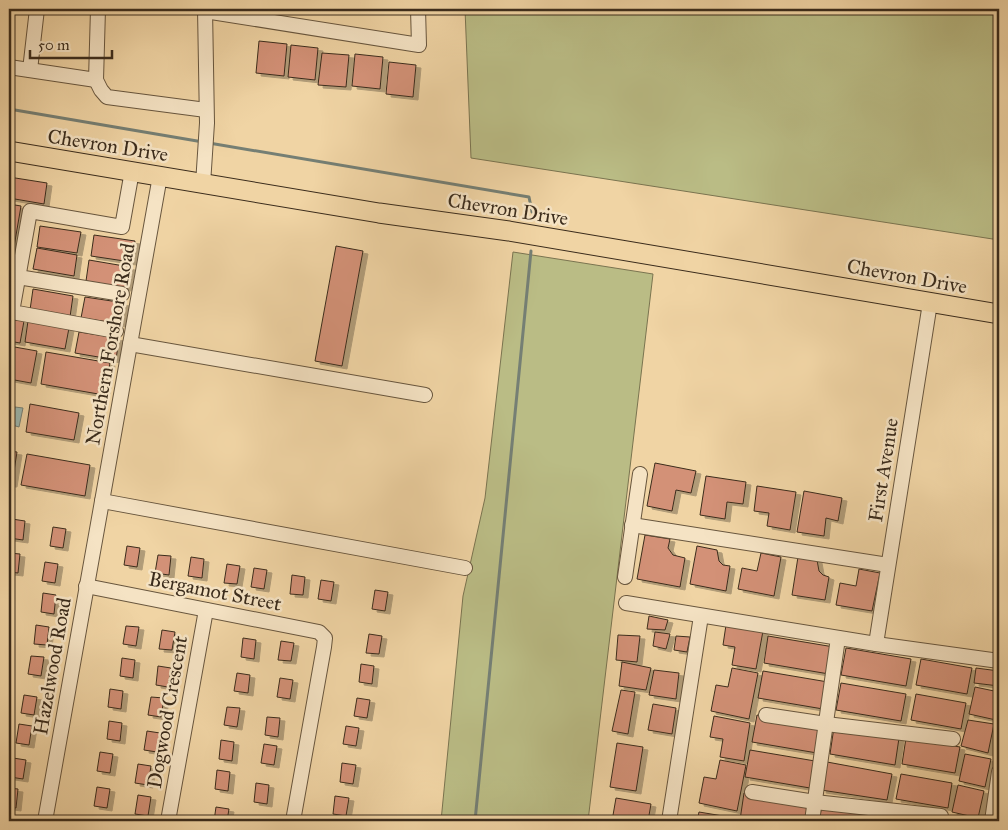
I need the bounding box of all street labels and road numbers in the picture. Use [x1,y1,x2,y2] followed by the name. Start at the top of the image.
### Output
[46,124,170,166] street label: Chevron Drive
[446,188,570,230] street label: Chevron Drive
[80,241,140,447] street label: Northern Forshore Road
[845,254,969,298] street label: Chevron Drive
[863,416,903,524] street label: First Avenue
[146,566,283,617] street label: Bergamot Street
[28,596,76,736] street label: Hazelwood Road
[142,634,193,790] street label: Dogwood Crescent

